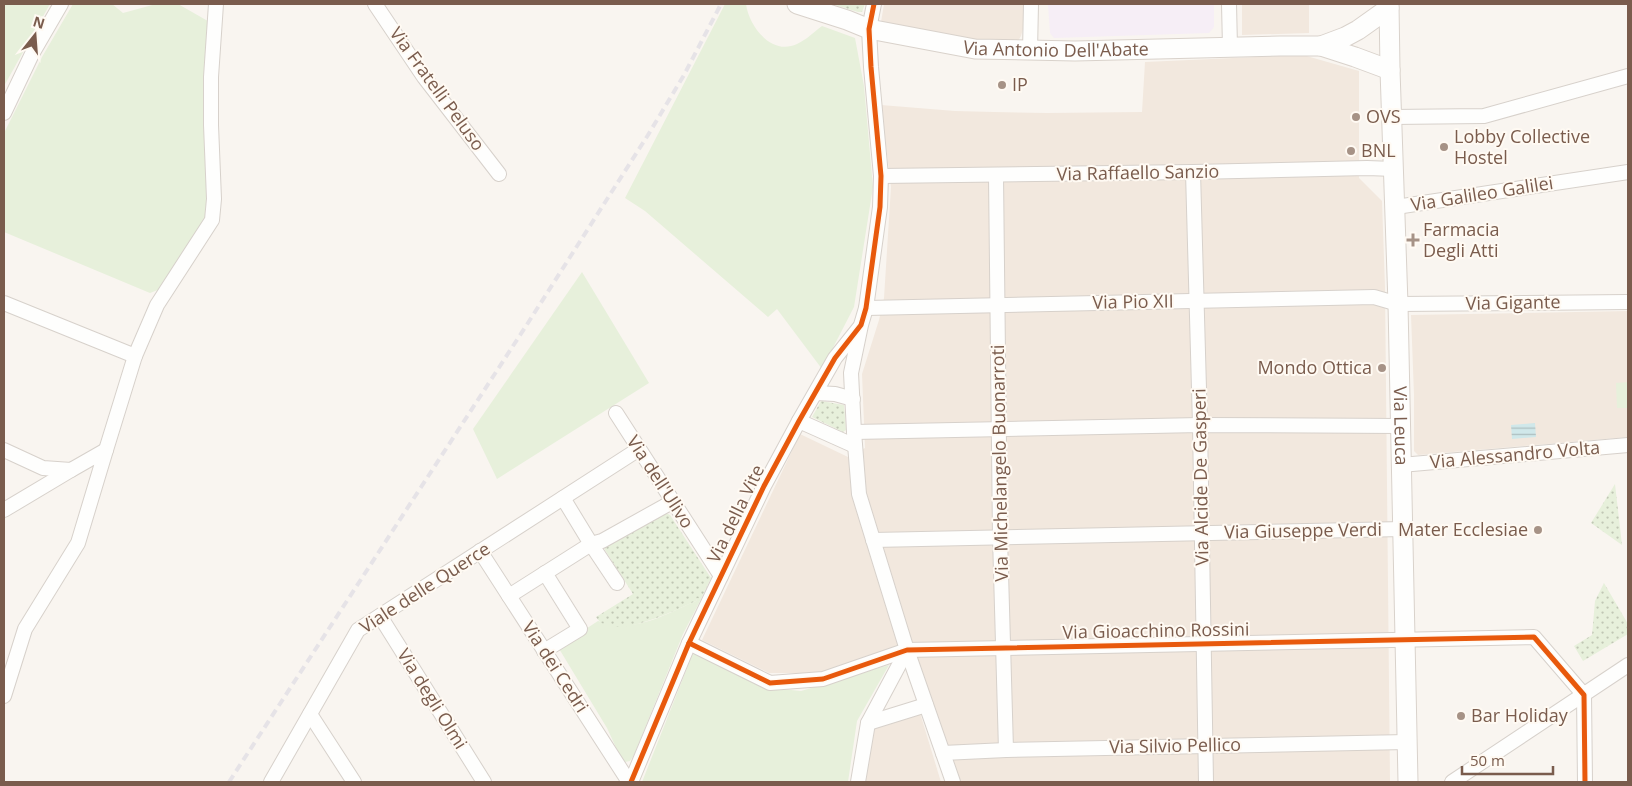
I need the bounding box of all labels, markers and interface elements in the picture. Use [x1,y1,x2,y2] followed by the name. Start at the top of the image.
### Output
[10,10,60,60] north arrow
[31,11,47,33] text: N
[385,22,491,155] street label: Via Fratelli Peluso
[961,34,1149,62] street label: Via Antonio Dell'Abate
[1012,72,1028,96] place label: IP
[996,79,1008,91] marker: IP
[1366,104,1401,128] place label: OVS
[1350,111,1362,123] marker: OVS
[1454,124,1590,169] place label: Lobby Collective Hostel
[1361,138,1396,162] place label: BNL
[1438,141,1450,153] marker: Lobby Collective Hostel
[1345,145,1357,157] marker: BNL
[1056,159,1219,185] street label: Via Raffaello Sanzio
[1409,170,1555,216] street label: Via Galileo Galilei
[1423,217,1499,262] place label: Farmacia Degli Atti
[1407,234,1419,246] marker: Farmacia Degli Atti
[1092,288,1174,314] street label: Via Pio XII
[1465,289,1561,315] street label: Via Gigante
[985,344,1013,582] street label: Via Michelangelo Buonarroti
[1257,355,1372,379] place label: Mondo Ottica
[1376,362,1388,374] marker: Mondo Ottica
[1389,386,1414,466] street label: Via Leuca
[1186,388,1214,566] street label: Via Alcide De Gasperi
[622,430,700,532] street label: Via dell'Ulivo
[1429,435,1601,473] street label: Via Alessandro Volta
[701,460,769,567] street label: Via della Vite
[1224,517,1382,543] street label: Via Giuseppe Verdi
[1398,517,1528,541] place label: Mater Ecclesiae
[1532,524,1544,536] marker: Mater Ecclesiae
[355,536,494,638] street label: Viale delle Querce
[517,616,594,717] street label: Via dei Cedri
[1062,616,1250,644] street label: Via Gioacchino Rossini
[392,644,473,753] street label: Via degli Olmi
[1471,703,1569,727] place label: Bar Holiday
[1455,710,1467,722] marker: Bar Holiday
[1109,732,1241,758] street label: Via Silvio Pellico
[1462,744,1553,776] scale bar
[1470,750,1505,770] text: 50 m

